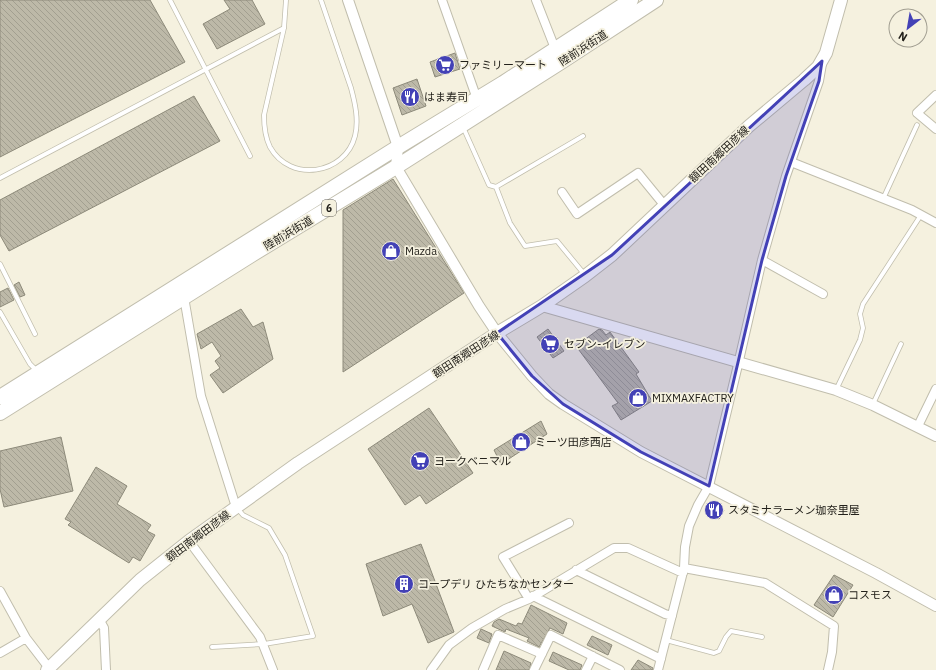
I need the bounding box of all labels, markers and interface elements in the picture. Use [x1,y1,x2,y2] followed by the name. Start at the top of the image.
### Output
[888,8,928,48] north arrow
[556,27,610,69] street label: 陸前浜街道
[896,29,910,45] text: N
[434,54,456,76] supermarket icon: ファミリーマート
[459,58,547,72] place label: ファミリーマート
[399,86,421,108] restaurant icon: はま寿司
[424,90,468,104] place label: はま寿司
[686,123,752,185] street label: 額田南郷田彦線
[322,200,336,216] road number: 6
[261,213,315,253] street label: 陸前浜街道
[380,240,402,262] shop icon: Mazda
[405,244,437,258] place label: Mazda
[430,327,502,381] street label: 額田南郷田彦線
[539,333,561,355] supermarket icon: セブン-イレブン
[564,337,645,351] place label: セブン-イレブン
[627,387,649,409] shop icon: MIXMAXFACTRY
[652,391,734,405] place label: MIXMAXFACTRY
[510,431,532,453] shop icon: ミーツ田彦西店
[535,435,612,449] place label: ミーツ田彦西店
[409,450,431,472] supermarket icon: ヨークベニマル
[434,454,511,468] place label: ヨークベニマル
[703,499,725,521] restaurant icon: スタミナラーメン珈奈里屋
[728,503,860,517] place label: スタミナラーメン珈奈里屋
[163,507,233,565] street label: 額田南郷田彦線
[393,573,415,595] building icon: コープデリ ひたちなかセンター
[418,577,574,591] place label: コープデリ ひたちなかセンター
[823,584,845,606] shop icon: コスモス
[848,588,892,602] place label: コスモス

